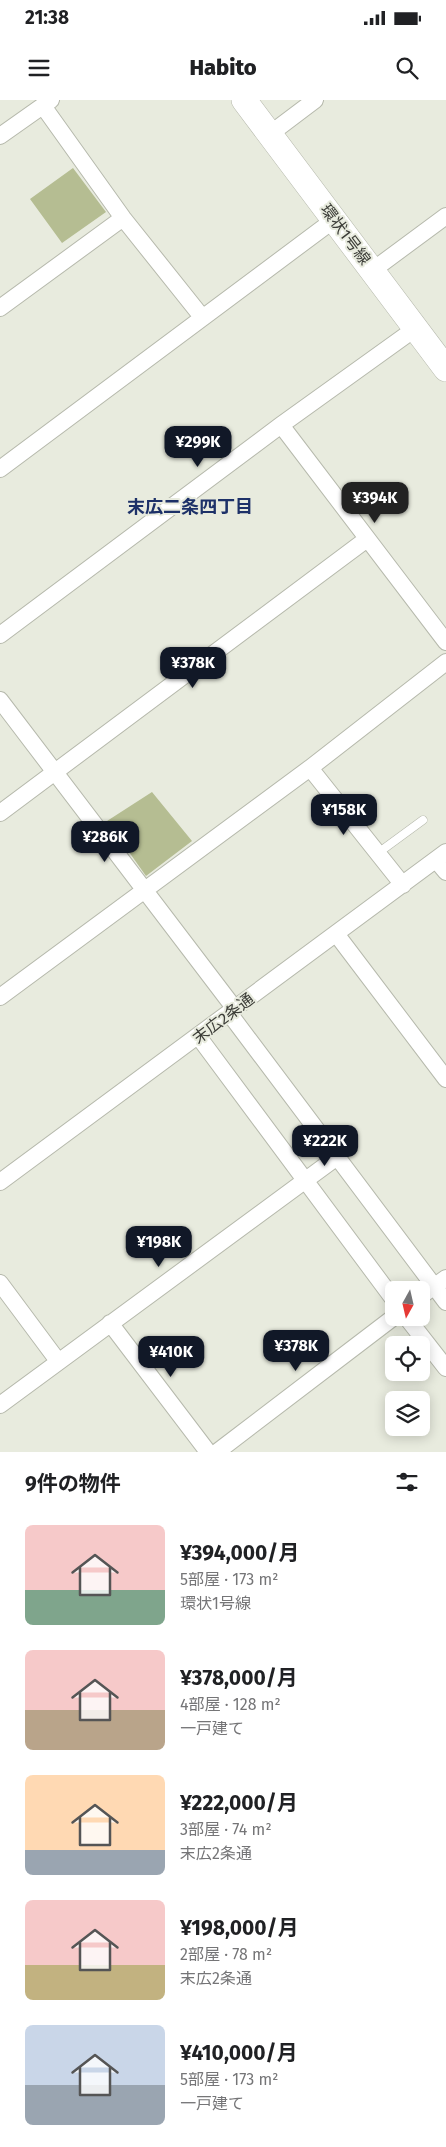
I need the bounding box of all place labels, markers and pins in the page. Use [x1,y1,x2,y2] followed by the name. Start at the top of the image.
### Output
[163,426,233,468] pin: ¥299K
[340,482,410,524] pin: ¥394K
[158,646,228,689] pin: ¥378K
[309,794,379,836] pin: ¥158K
[70,820,140,863] pin: ¥286K
[290,1124,360,1167] pin: ¥222K
[124,1226,194,1268] pin: ¥198K
[261,1330,331,1372] pin: ¥378K
[136,1336,206,1378] pin: ¥410K

